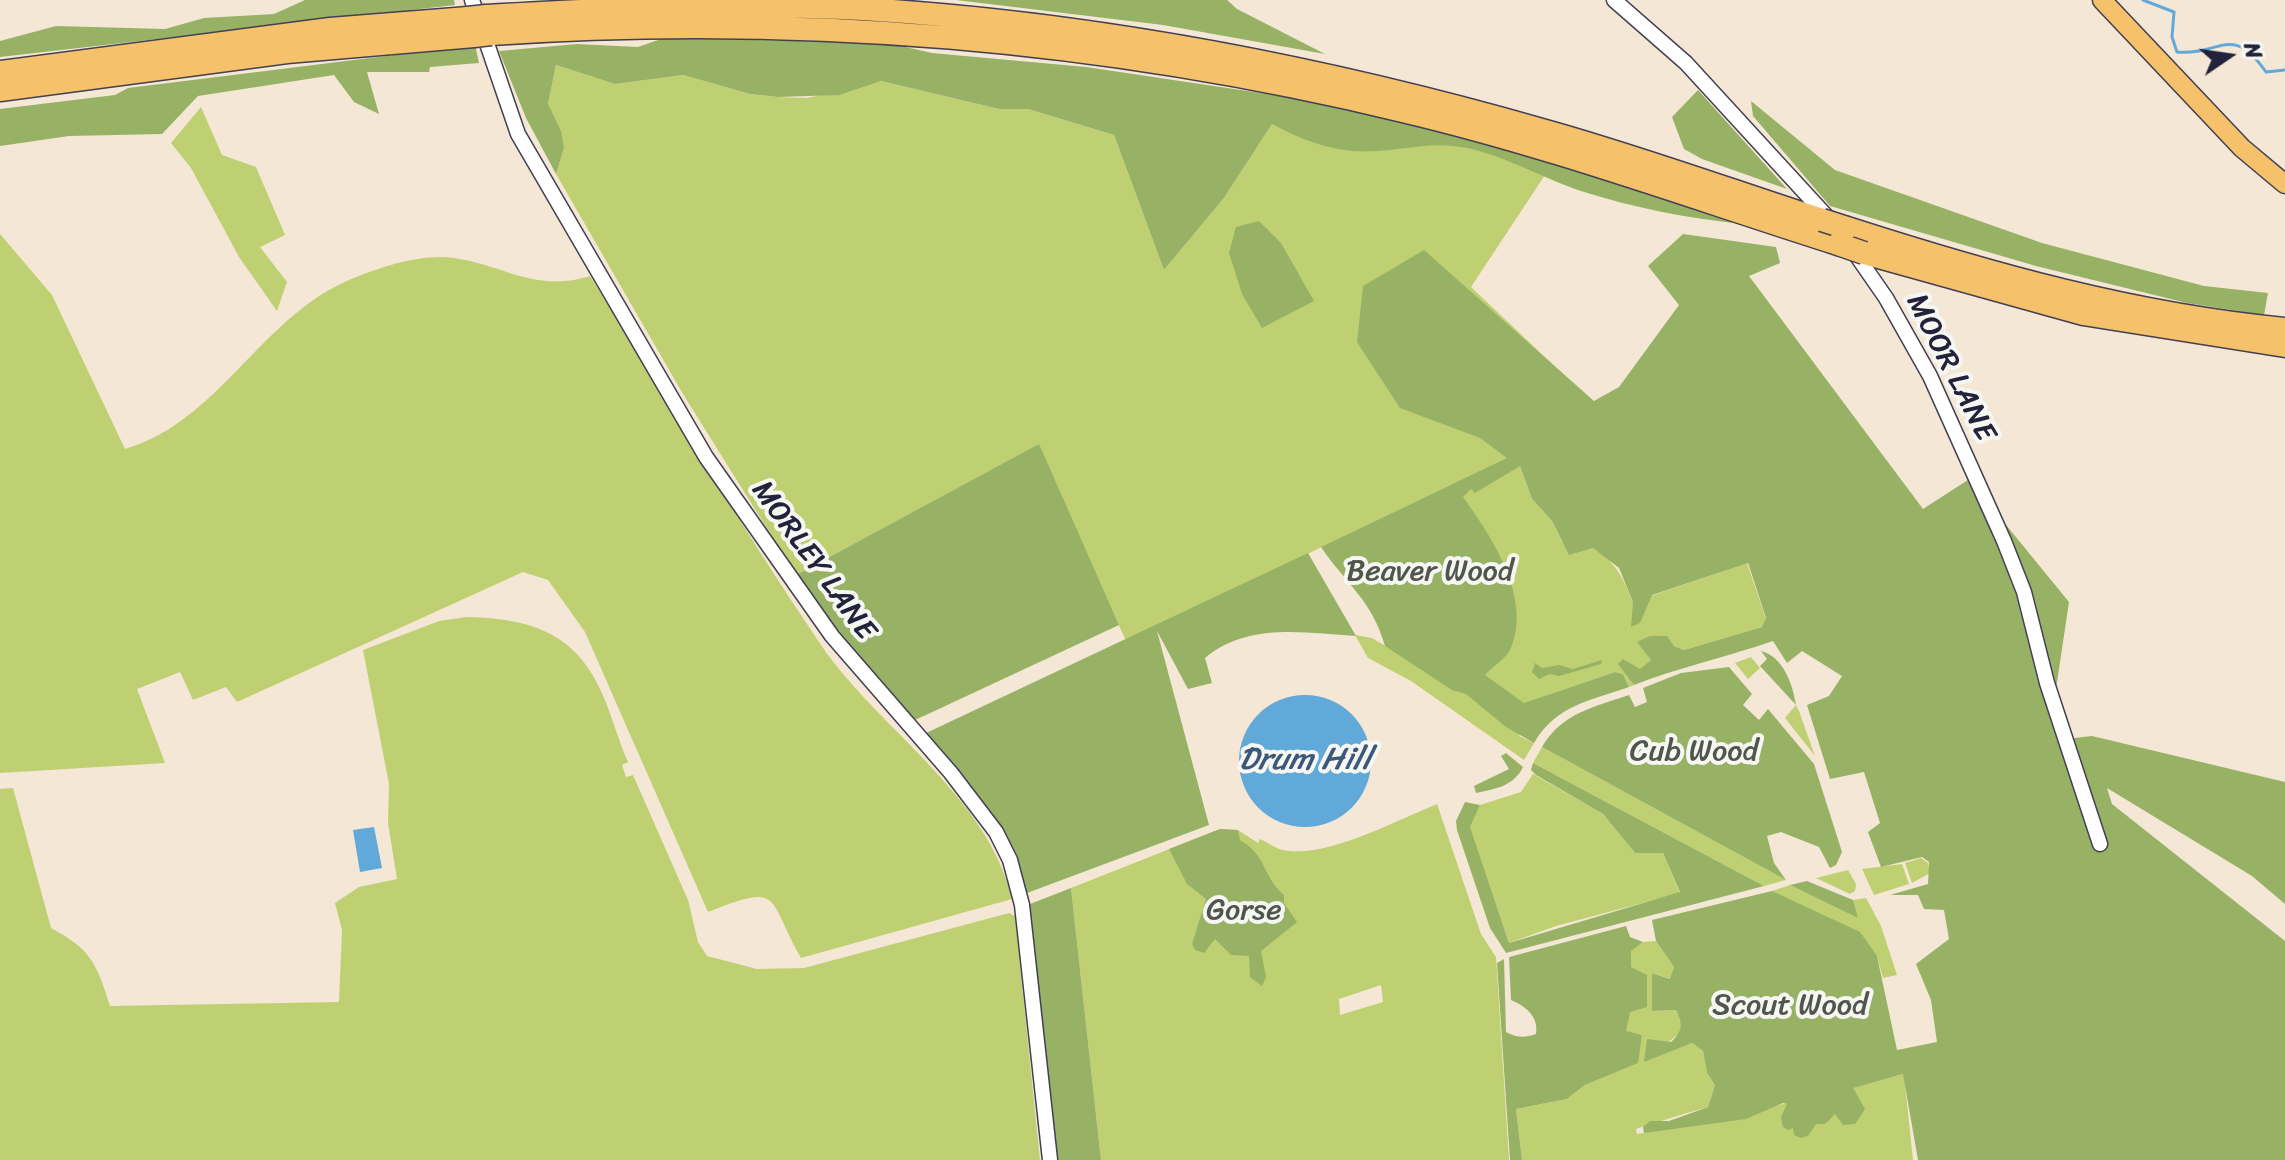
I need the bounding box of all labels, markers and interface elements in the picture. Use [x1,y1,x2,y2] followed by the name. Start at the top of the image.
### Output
[2189,16,2269,96] north arrow
[2232,39,2274,62] text: N
[1897,288,2003,448] street label: MOOR LANE
[743,474,883,648] street label: MORLEY LANE
[1346,554,1514,590] park label: Beaver Wood
[1630,734,1758,770] park label: Cub Wood
[1239,742,1371,780] water label: Drum Hill
[1206,893,1282,929] park label: Gorse
[1712,988,1868,1024] park label: Scout Wood

